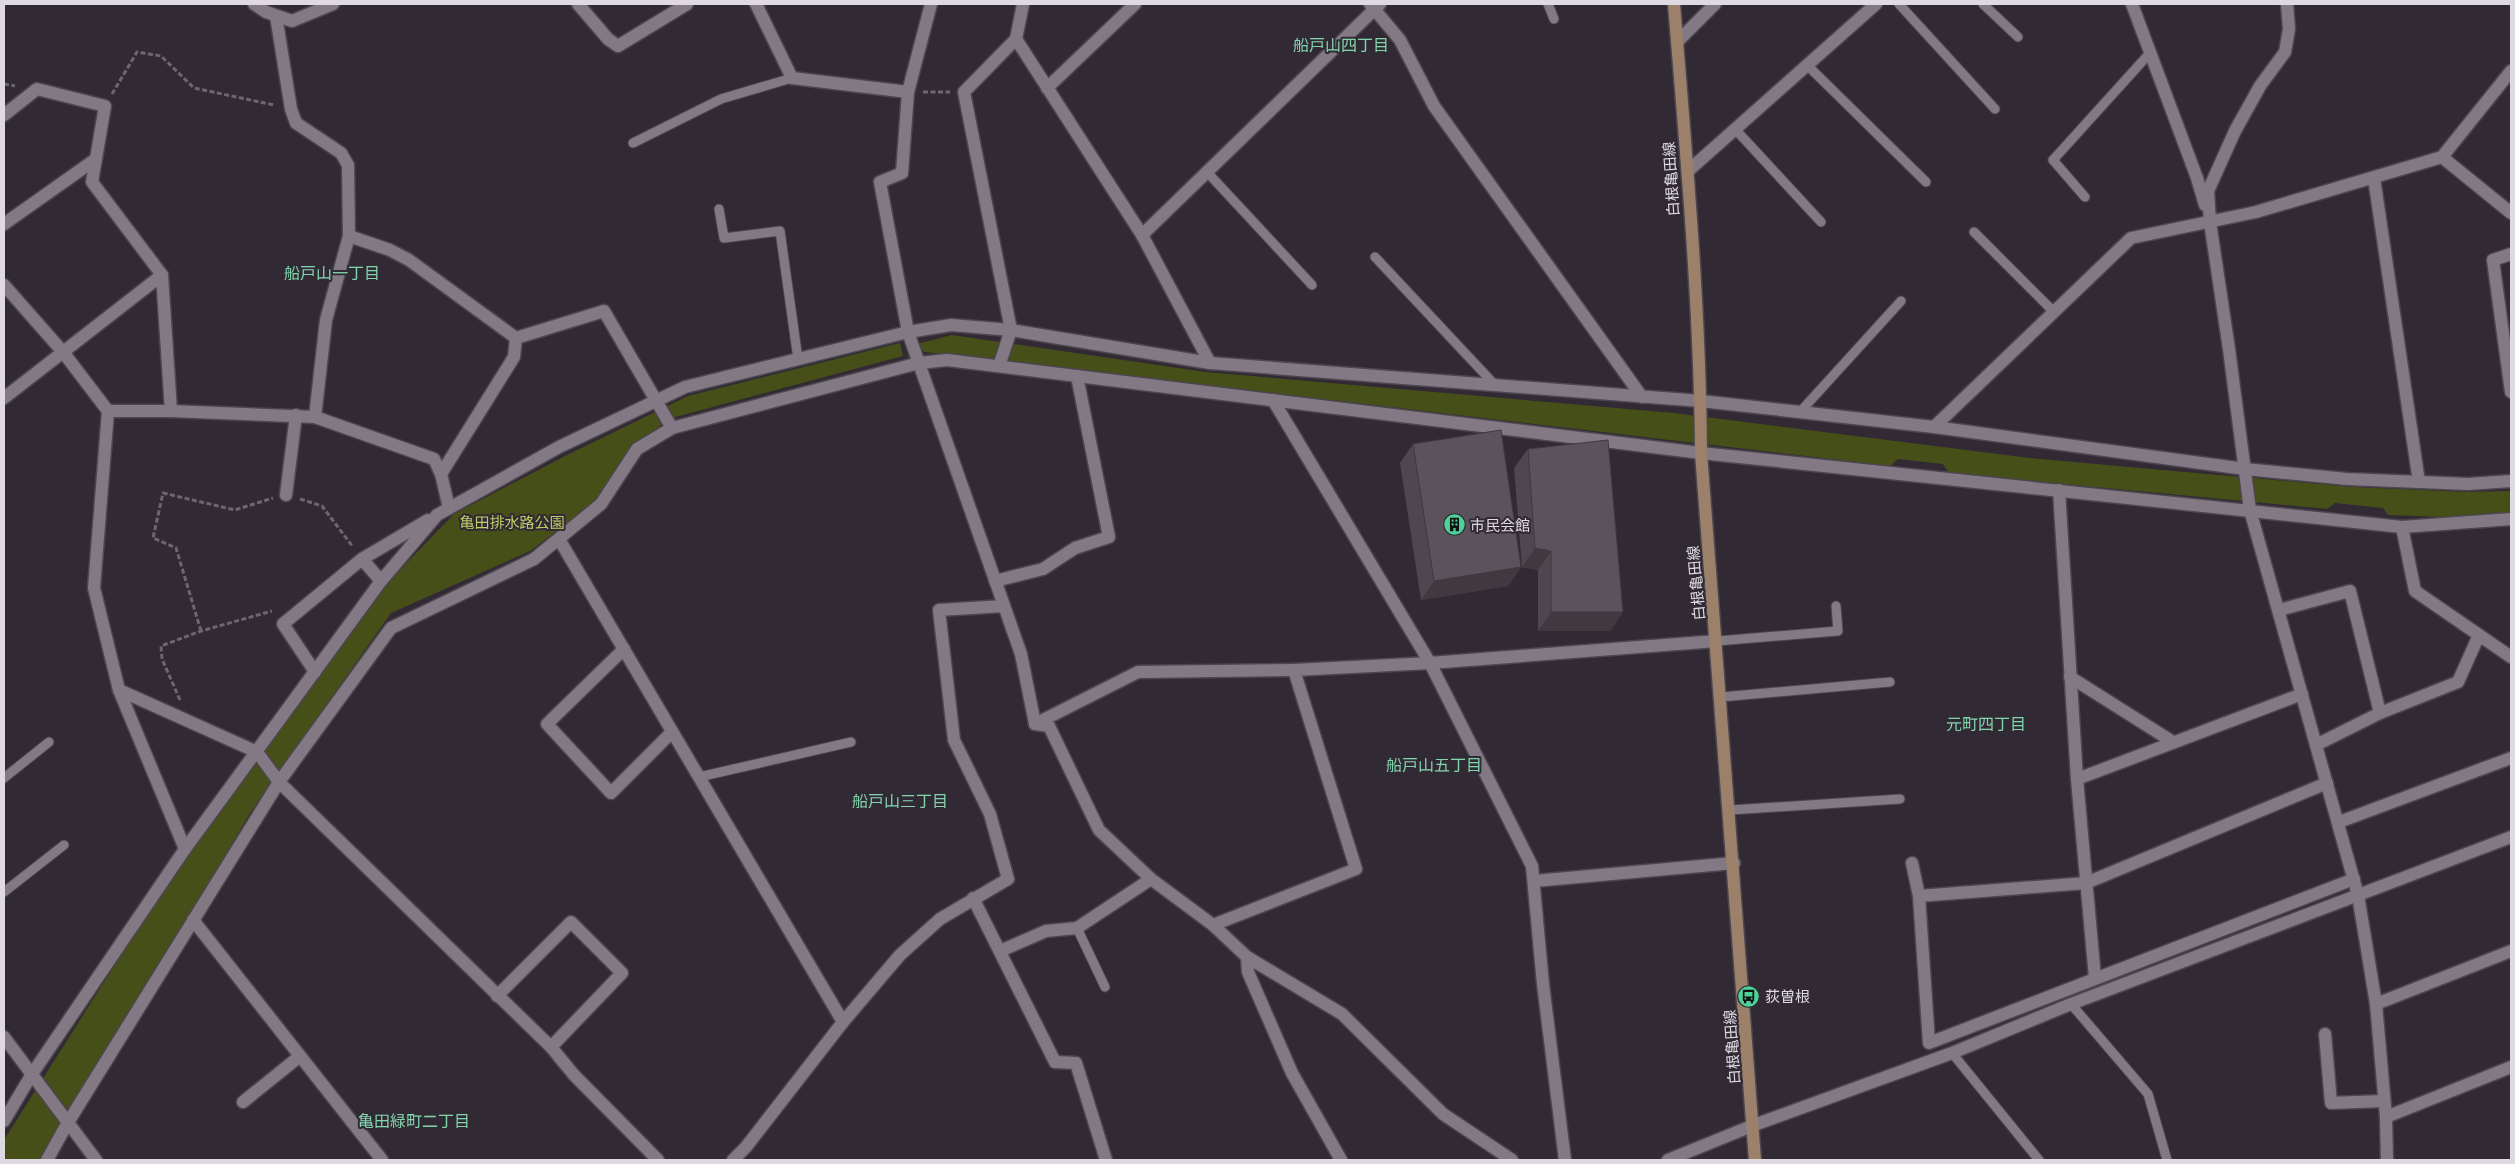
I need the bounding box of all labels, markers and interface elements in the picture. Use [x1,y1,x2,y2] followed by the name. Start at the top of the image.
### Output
[1293,36,1389,54] district label: 船戸山四丁目
[1660,141,1682,217] street label: 白根亀田線
[284,264,380,282] district label: 船戸山一丁目
[1442,513,1466,537] building icon: 市民会館
[459,514,565,531] park label: 亀田排水路公園
[1470,517,1530,534] place label: 市民会館
[1684,545,1708,621] street label: 白根亀田線
[1946,715,2026,733] district label: 元町四丁目
[1386,756,1482,774] district label: 船戸山五丁目
[852,792,948,810] district label: 船戸山三丁目
[1737,984,1761,1008] bus stop icon: 荻曽根
[1765,988,1810,1005] place label: 荻曽根
[1721,1009,1743,1085] street label: 白根亀田線
[358,1112,470,1130] district label: 亀田緑町二丁目

